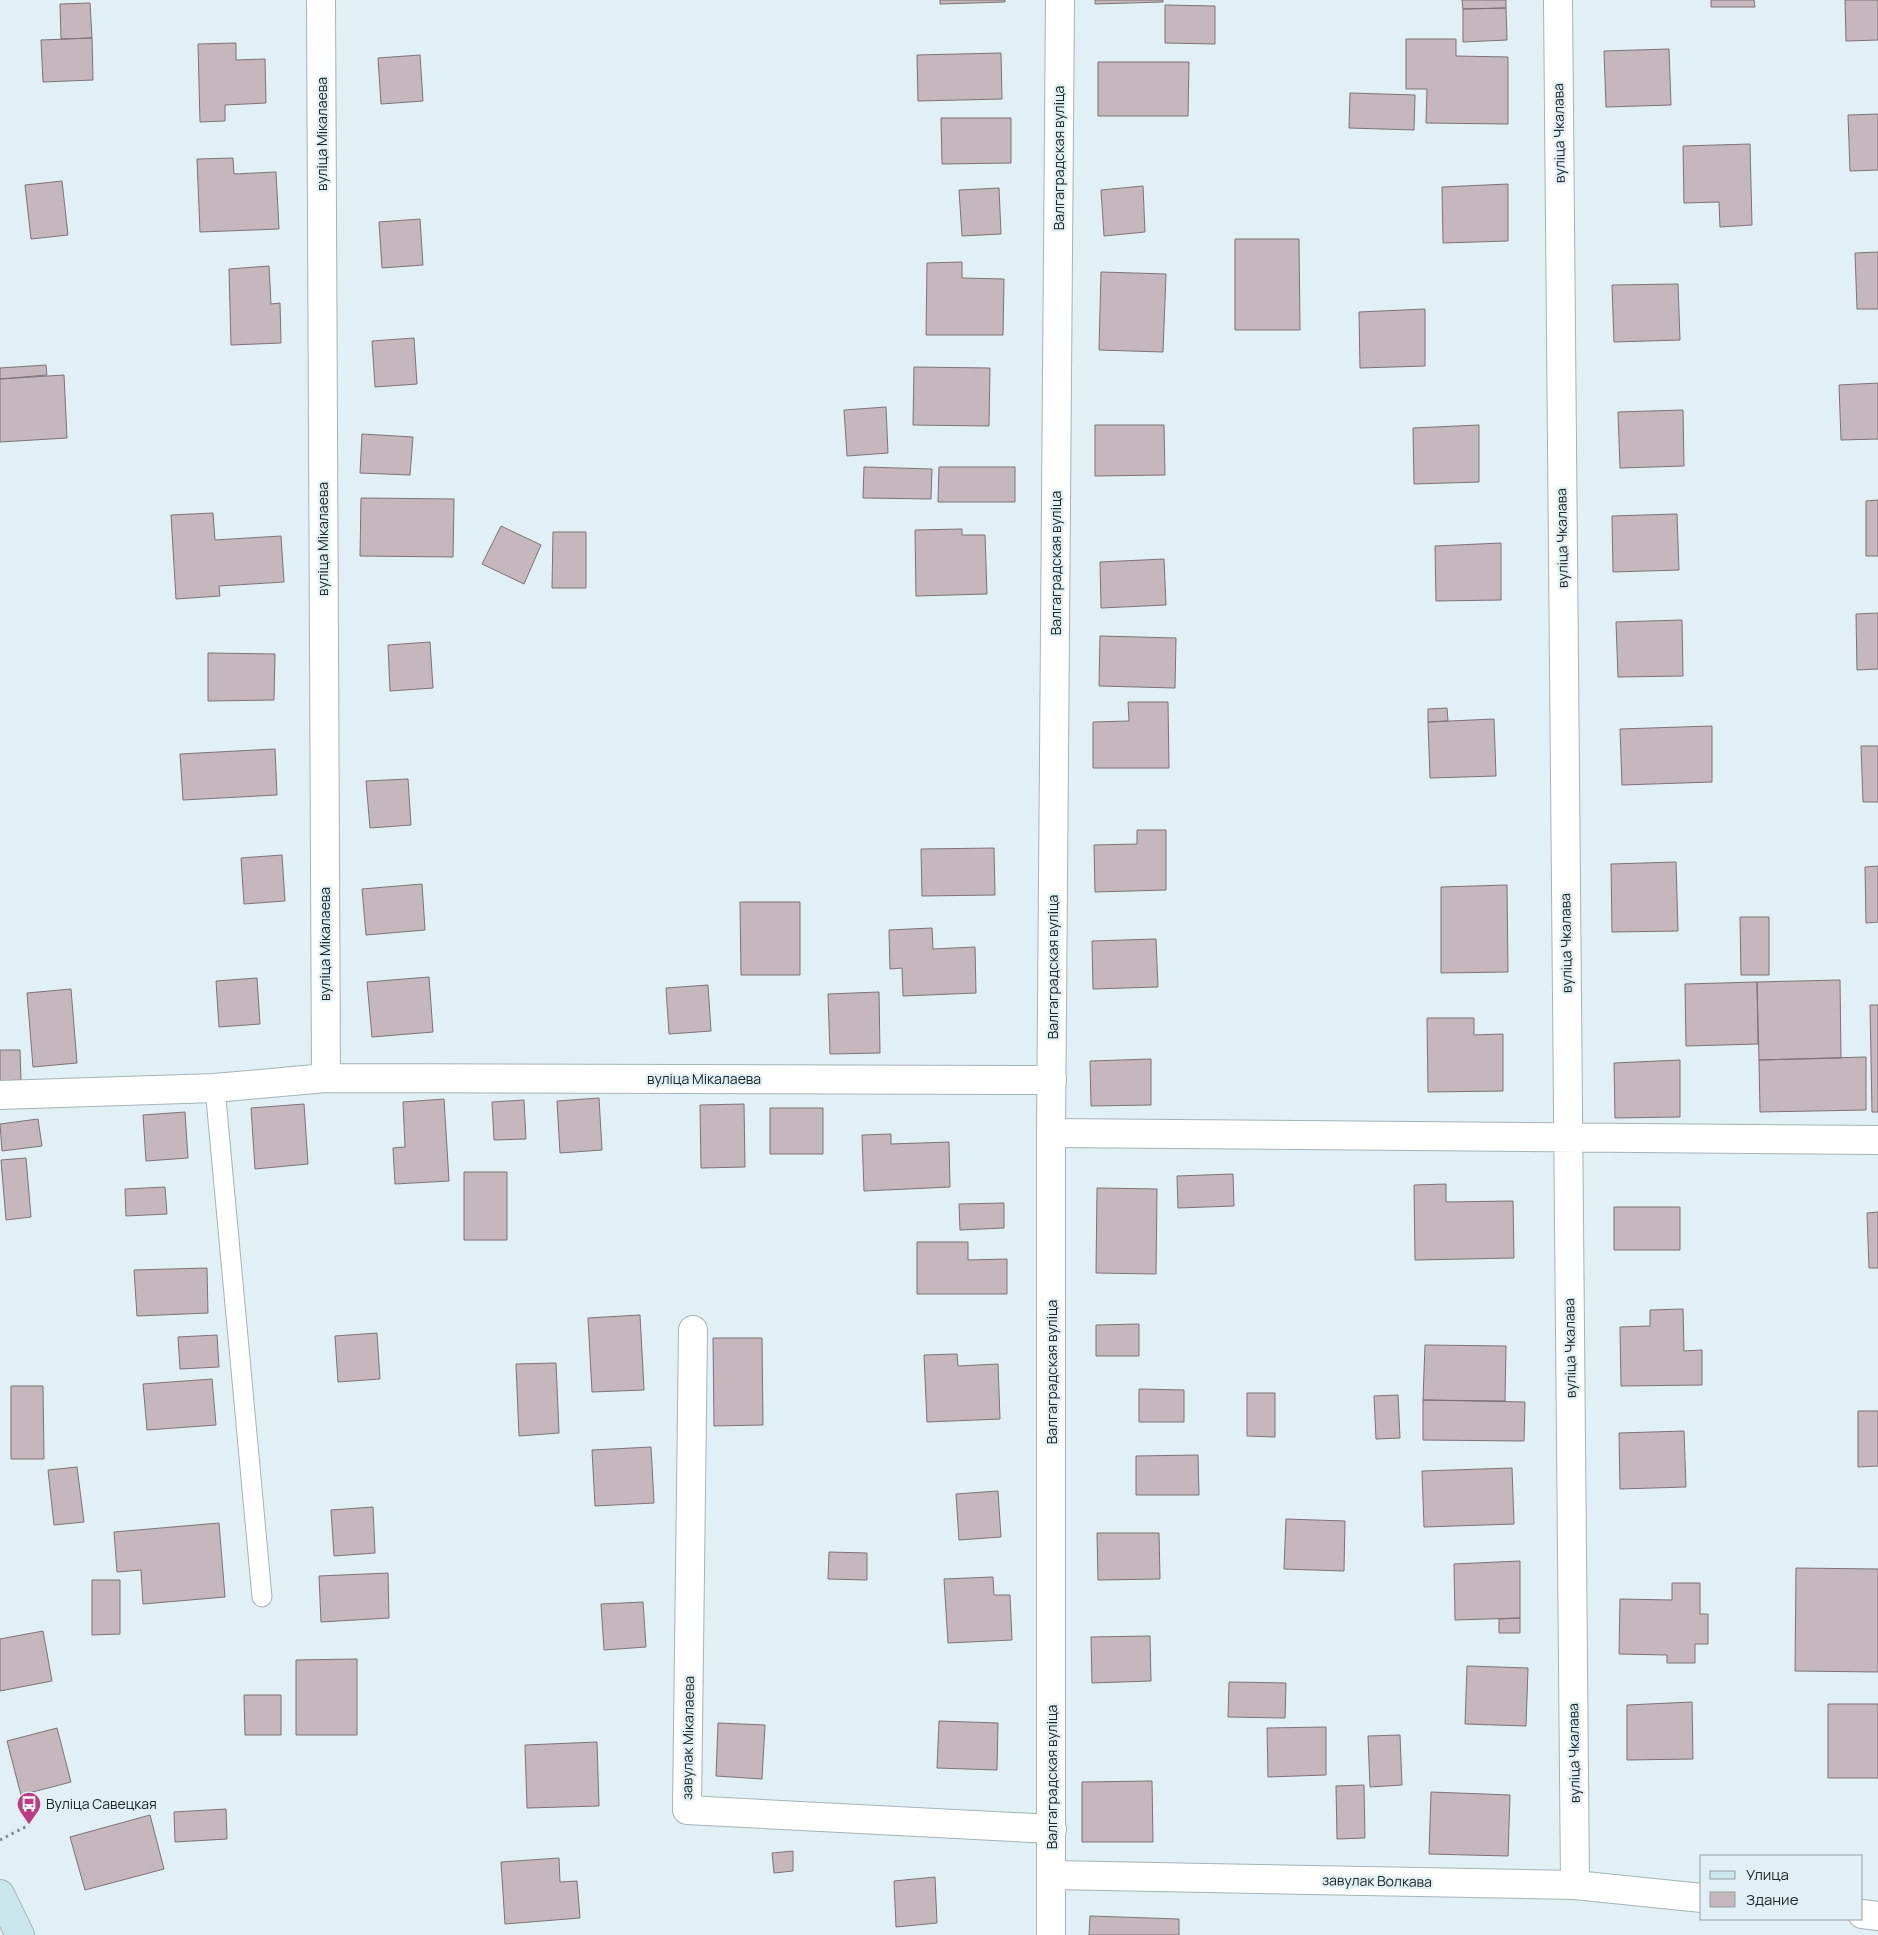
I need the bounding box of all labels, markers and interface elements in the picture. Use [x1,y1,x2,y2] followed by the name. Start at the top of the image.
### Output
[312,77,331,191] street label: вуліца Мікалаева
[1548,83,1569,183] street label: вуліца Чкалава
[1049,86,1068,230] street label: Валгаградская вуліца
[313,482,332,596] street label: вуліца Мікалаева
[1551,488,1572,588] street label: вуліца Чкалава
[1046,491,1065,635] street label: Валгаградская вуліца
[315,887,334,1001] street label: вуліца Мікалаева
[1555,893,1576,993] street label: вуліца Чкалава
[1043,895,1062,1039] street label: Валгаградская вуліца
[647,1069,761,1088] street label: вуліца Мікалаева
[1559,1298,1580,1398] street label: вуліца Чкалава
[1042,1300,1061,1444] street label: Валгаградская вуліца
[677,1676,698,1800] street label: завулак Мікалаева
[1563,1703,1584,1803] street label: вуліца Чкалава
[1042,1705,1061,1849] street label: Валгаградская вуліца
[16,1791,42,1825] bus stop icon: Вуліца Савецкая
[46,1794,157,1813] place label: Вуліца Савецкая
[1700,1855,1863,1920] legend
[1746,1864,1789,1885] text: Улица
[1322,1870,1432,1891] street label: завулак Волкава
[1746,1889,1799,1910] text: Здание

